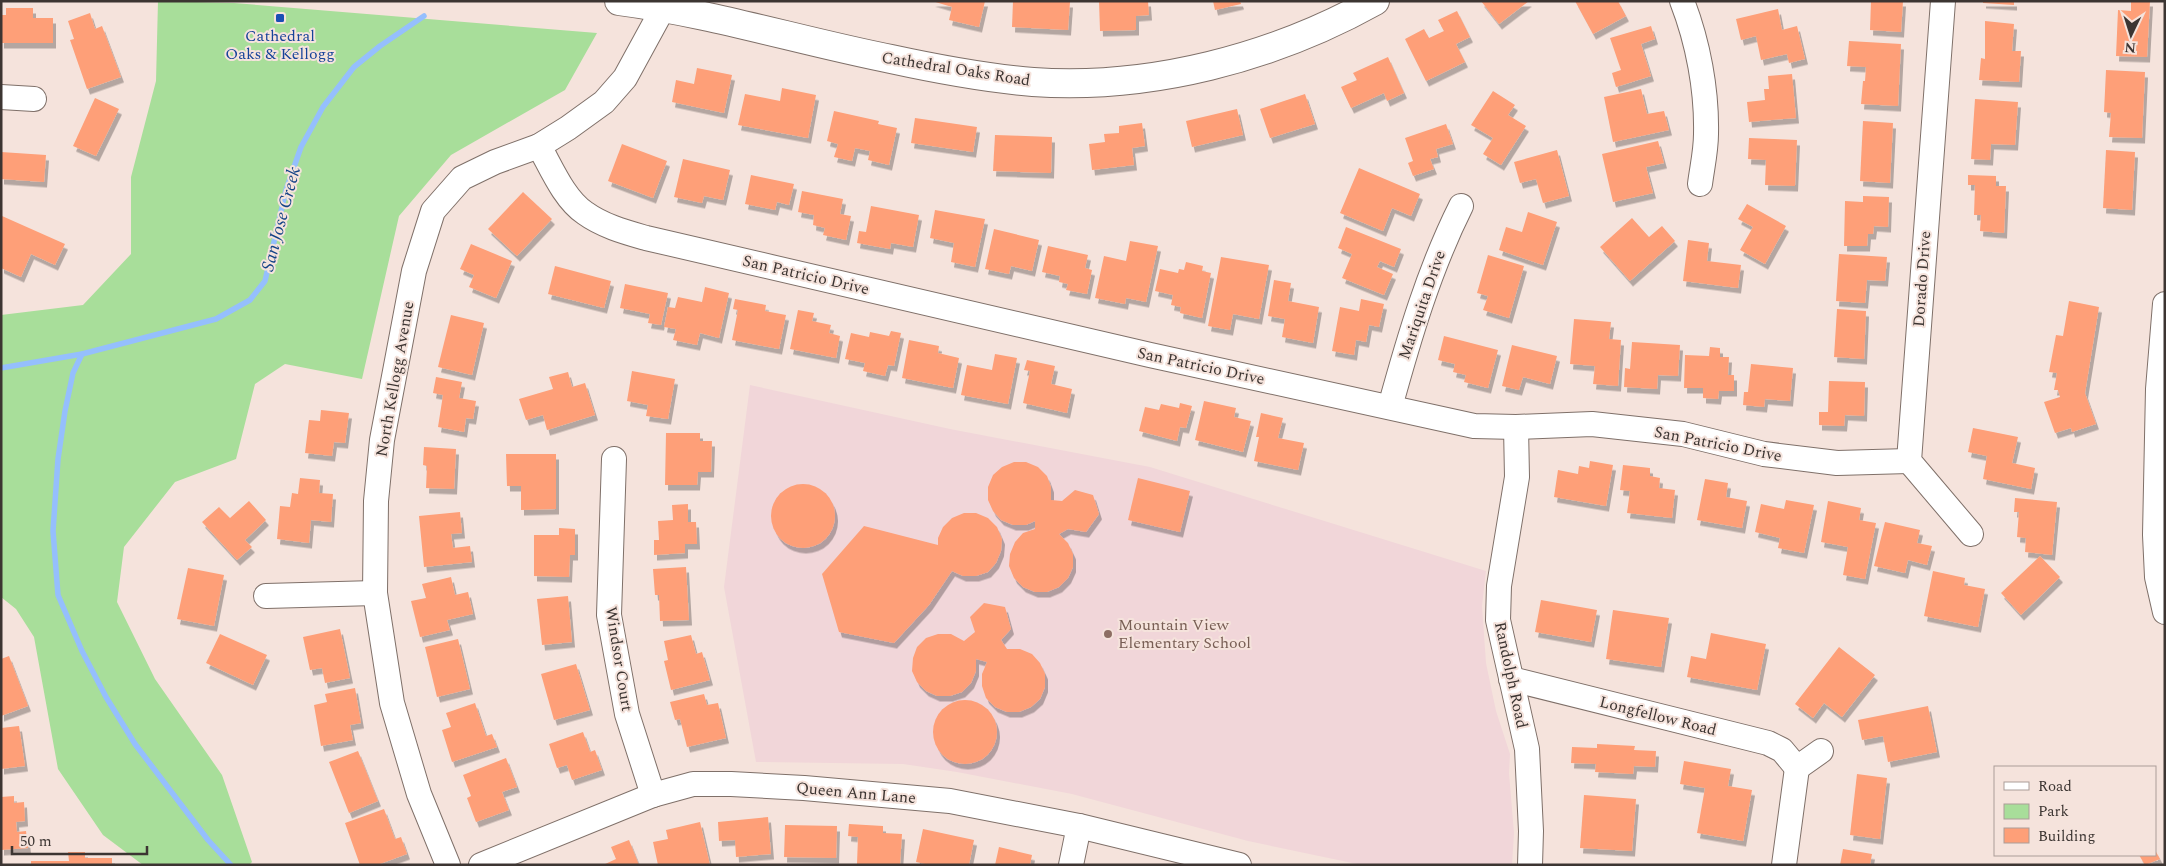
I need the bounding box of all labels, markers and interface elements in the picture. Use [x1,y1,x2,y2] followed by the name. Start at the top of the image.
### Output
[2106,10,2156,60] north arrow
[274,12,286,24] marker: Cathedral Oaks & Kellogg
[225,24,335,66] place label: Cathedral Oaks & Kellogg
[2124,37,2137,58] text: N
[880,45,1032,93] street label: Cathedral Oaks Road
[254,163,308,274] water label: San Jose Creek
[1907,230,1937,328] street label: Dorado Drive
[1392,247,1452,363] street label: Mariquita Drive
[740,249,872,301] street label: San Patricio Drive
[369,299,421,459] street label: North Kellogg Avenue
[1135,341,1267,391] street label: San Patricio Drive
[1652,420,1784,468] street label: San Patricio Drive
[599,605,639,714] street label: Windsor Court
[1118,613,1251,655] place label: Mountain View Elementary School
[1488,619,1534,731] street label: Randolph Road
[1102,628,1114,640] marker: Mountain View Elementary School
[1597,690,1719,742] street label: Longfellow Road
[1994,766,2156,856] legend
[2038,775,2072,798] text: Road
[795,776,917,810] street label: Queen Ann Lane
[2038,800,2069,823] text: Park
[12,824,148,856] scale bar
[2038,825,2095,848] text: Building
[20,830,52,853] text: 50 m

